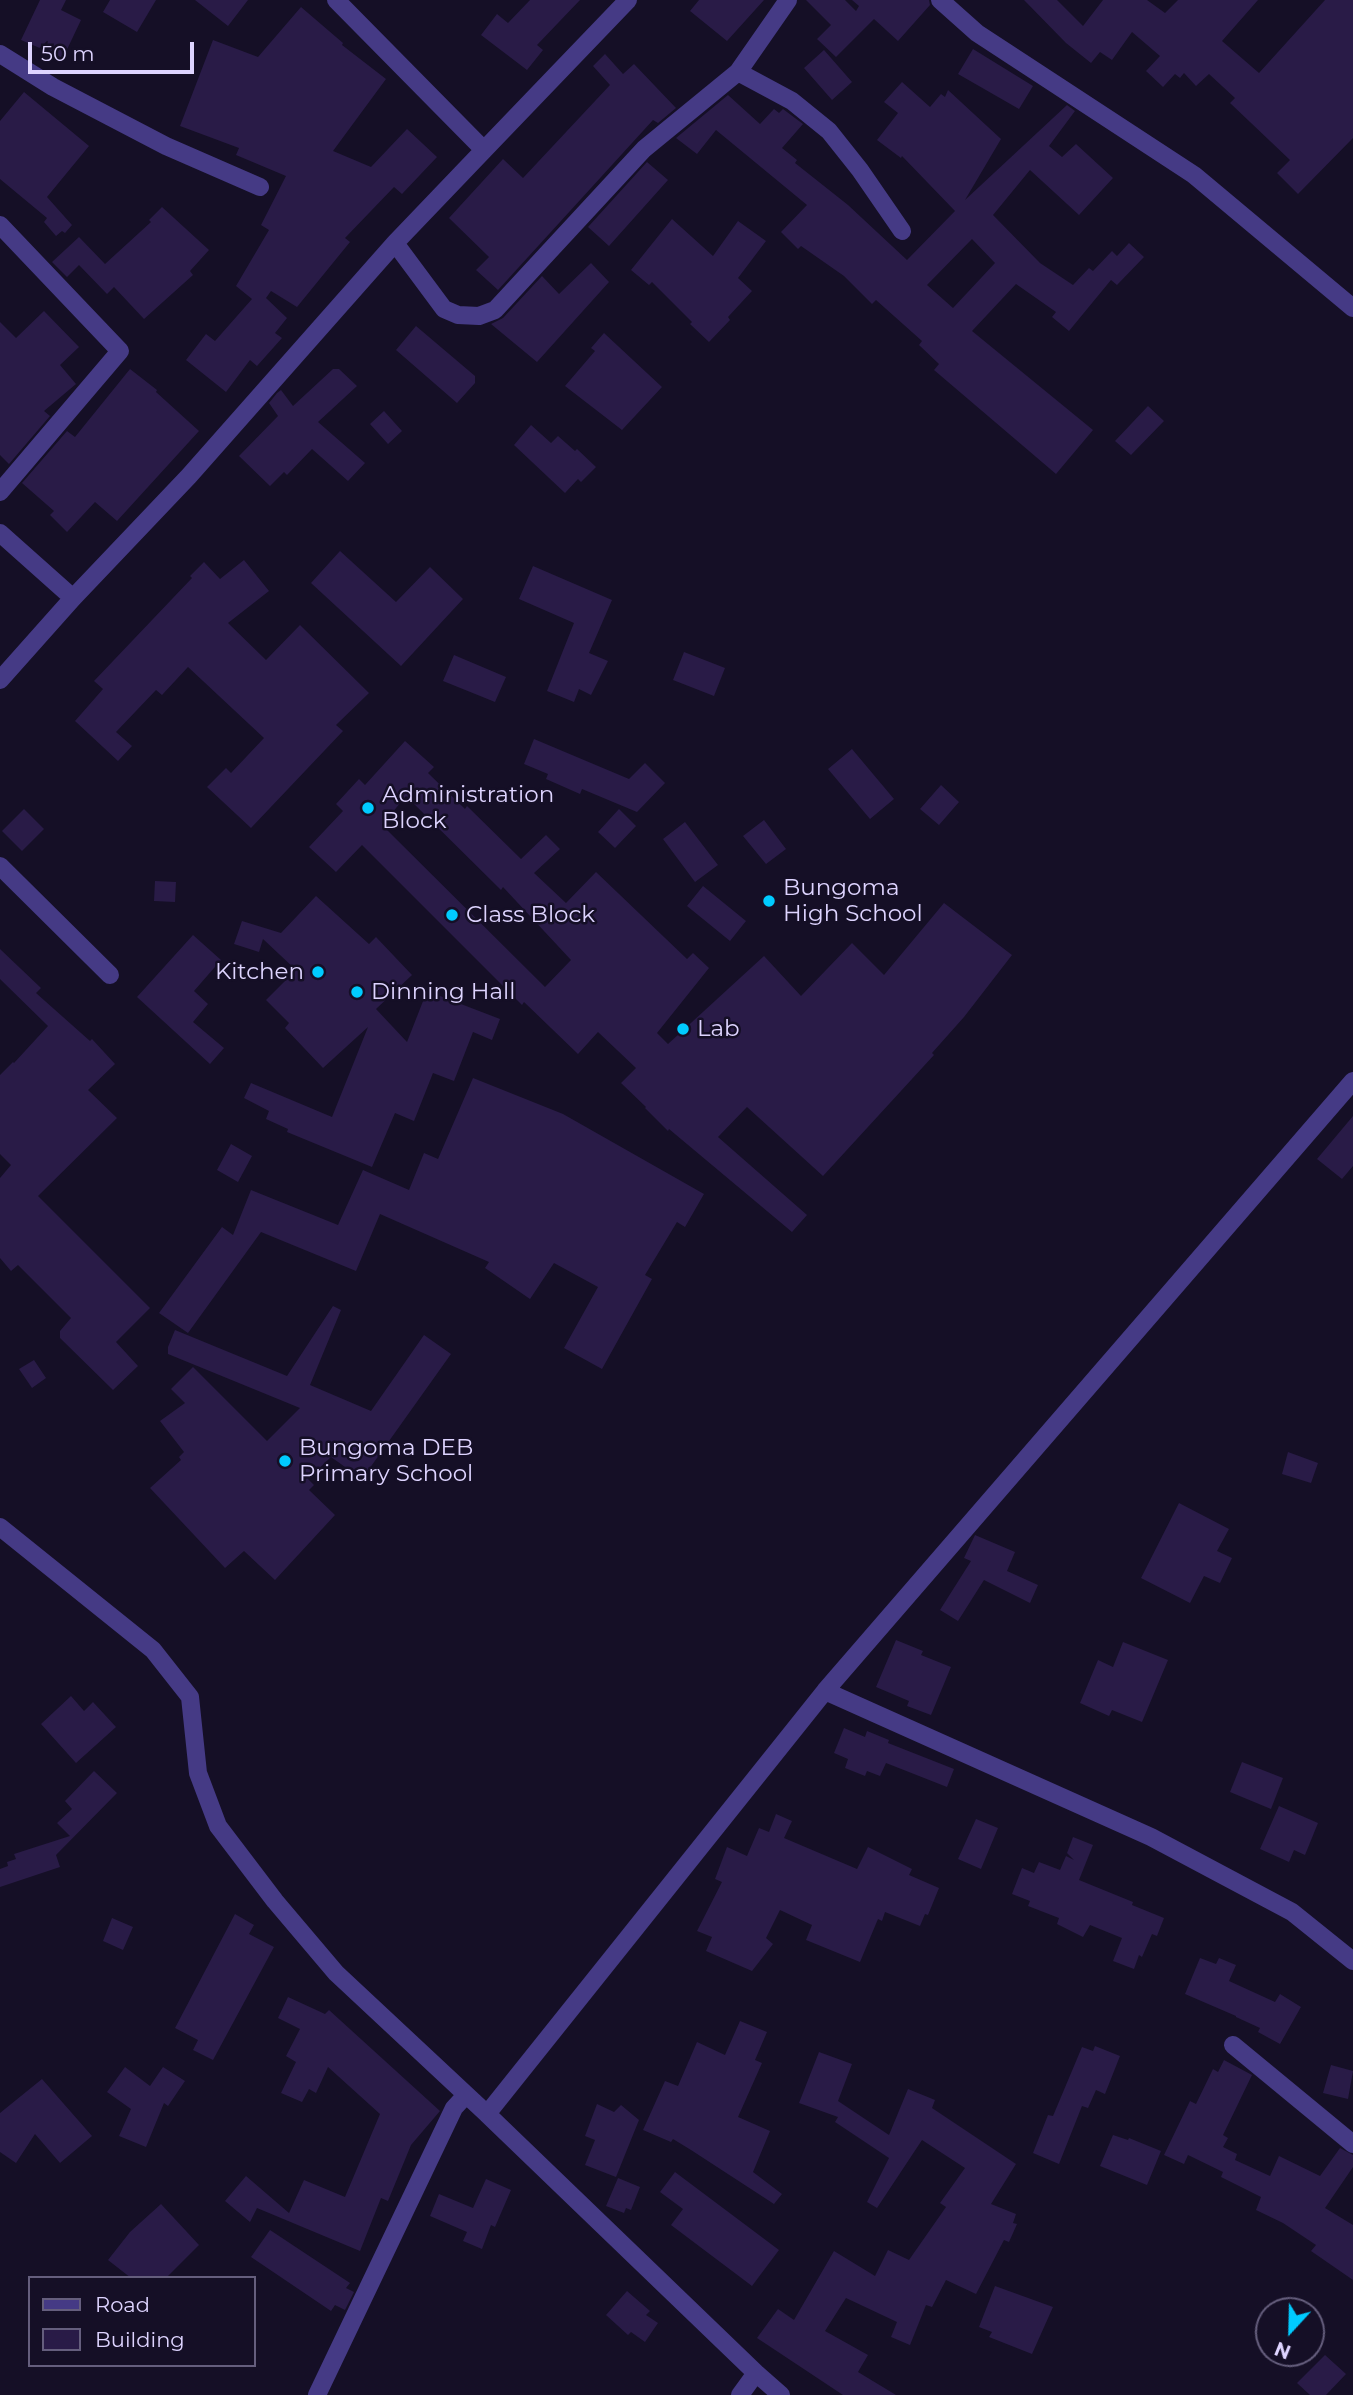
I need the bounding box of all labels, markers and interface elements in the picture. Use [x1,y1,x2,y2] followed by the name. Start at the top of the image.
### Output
[32,28,198,72] scale bar
[41,41,95,66] text: 50 m
[382,781,554,835] place label: Administration Block
[360,800,376,816] marker: Administration Block
[783,874,923,928] place label: Bungoma High School
[761,893,777,909] marker: Bungoma High School
[466,901,595,929] place label: Class Block
[444,907,460,923] marker: Class Block
[215,958,304,986] place label: Kitchen
[310,964,326,980] marker: Kitchen
[371,978,515,1006] place label: Dinning Hall
[349,984,365,1000] marker: Dinning Hall
[697,1015,740,1043] place label: Lab
[675,1021,691,1037] marker: Lab
[299,1434,473,1488] place label: Bungoma DEB Primary School
[277,1453,293,1469] marker: Bungoma DEB Primary School
[28,2276,256,2367] legend
[95,2292,150,2317] text: Road
[1255,2297,1325,2367] north arrow
[95,2327,185,2352] text: Building
[1271,2337,1294,2364] text: N

